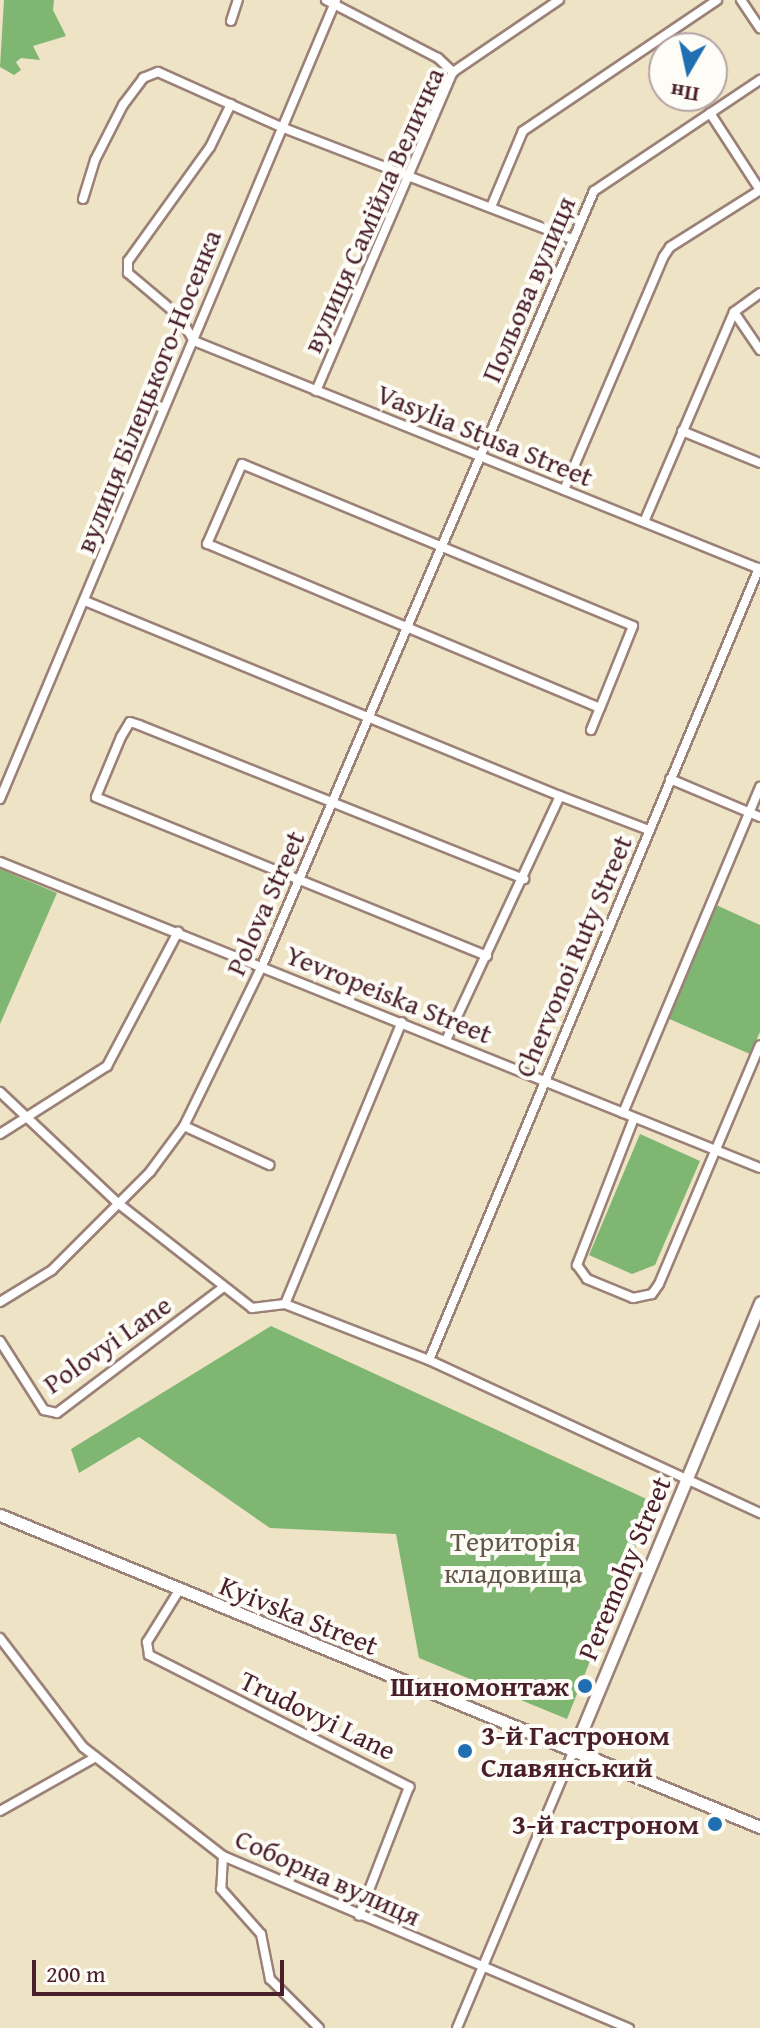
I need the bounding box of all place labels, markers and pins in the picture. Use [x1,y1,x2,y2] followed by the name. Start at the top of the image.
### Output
[390,1669,569,1703] place label: Шиномонтаж
[576,1677,594,1695] marker: Шиномонтаж
[481,1718,670,1784] place label: 3-й Гастроном Славянський
[456,1742,474,1760] marker: 3-й Гастроном Славянський
[512,1807,699,1841] place label: 3-й гастроном
[706,1815,724,1833] marker: 3-й гастроном

